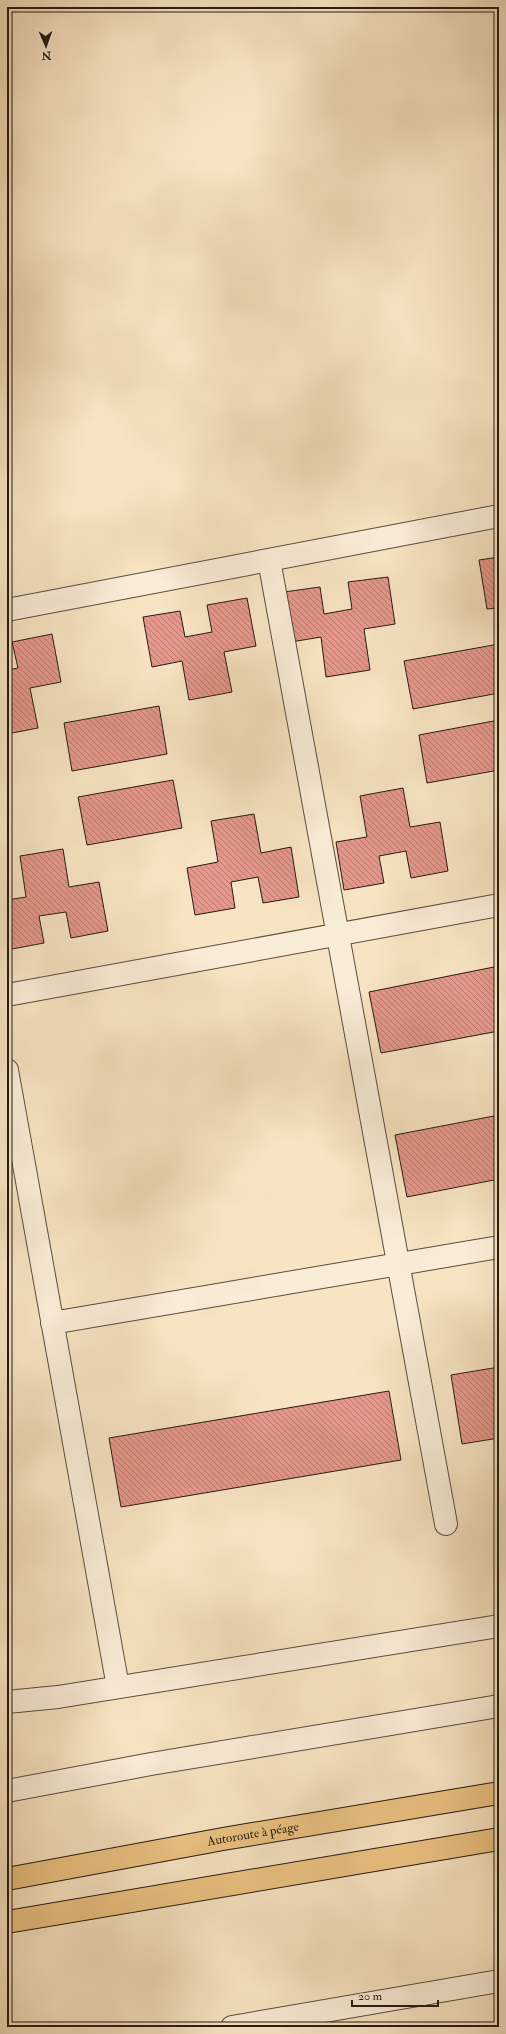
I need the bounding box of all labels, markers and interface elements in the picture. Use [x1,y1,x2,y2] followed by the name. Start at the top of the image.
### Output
[26,26,66,66] north arrow
[40,49,52,62] text: N
[205,1818,301,1850] street label: Autoroute à péage
[352,1982,438,2008] scale bar
[358,1989,383,2004] text: 20 m

